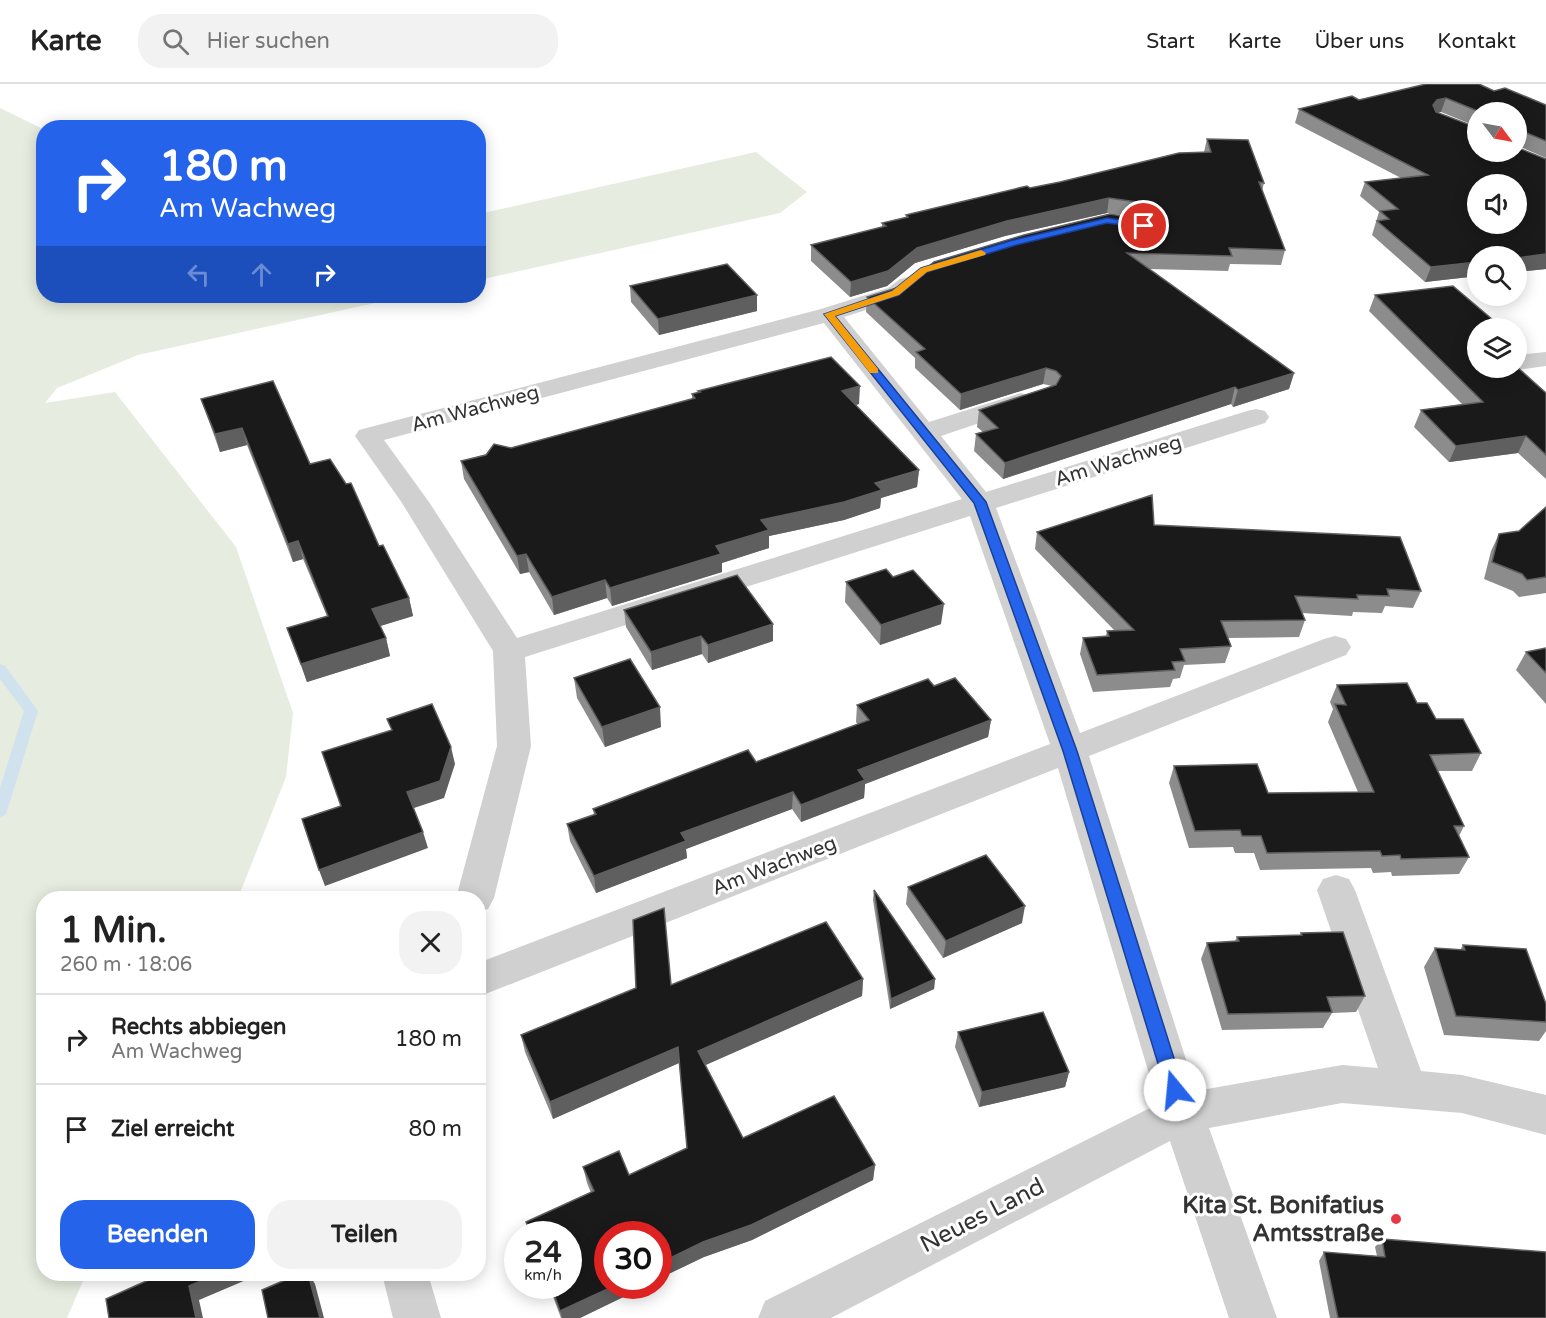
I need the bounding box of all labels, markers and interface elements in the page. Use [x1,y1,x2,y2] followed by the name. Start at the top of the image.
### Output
[138,14,558,68] search box
[30,24,102,58] text: Karte
[159,25,192,58] icon: search
[207,28,330,54] text: Hier suchen
[1146,29,1195,54] text: Start
[1228,29,1281,54] text: Karte
[1314,29,1404,54] text: Über uns
[1437,29,1516,54] text: Kontakt
[1467,102,1527,162] north arrow
[1467,102,1527,378] map controls
[159,141,288,192] text: 180 m
[60,144,138,222] icon: right
[1467,174,1527,234] button: sound
[159,192,336,225] text: Am Wachweg
[1118,200,1169,251] pin
[1127,209,1160,242] icon: arrive
[1467,246,1527,306] button: search
[182,258,215,291] icon: left
[245,258,278,291] icon: ahead
[308,258,341,291] icon: right
[1467,318,1527,378] button: layers
[409,380,542,438] street label: Am Wachweg
[1052,430,1185,492] street label: Am Wachweg
[709,831,840,901] street label: Am Wachweg
[60,909,167,952] text: 1 Min.
[399,911,462,974] button: close
[60,953,192,977] text: 260 m · 18:06
[111,1014,286,1040] text: Rechts abbiegen
[60,1023,93,1056] icon: right
[395,1026,462,1052] text: 180 m
[111,1040,242,1064] text: Am Wachweg
[1143,1058,1207,1122] position arrow
[60,1113,93,1146] icon: arrive
[111,1116,234,1142] text: Ziel erreicht
[408,1116,462,1142] text: 80 m
[915,1172,1049,1259] street label: Neues Land
[1182,1191,1384,1248] place label: Kita St. Bonifatius Amtsstraße
[60,1200,255,1269] button: Beenden
[267,1200,462,1269] button: Teilen
[1389,1212,1403,1226] marker: Kita St. Bonifatius Amtsstraße
[594,1221,672,1299] speed limit sign: 30
[524,1234,562,1271] text: 24
[524,1266,562,1284] text: km/h

